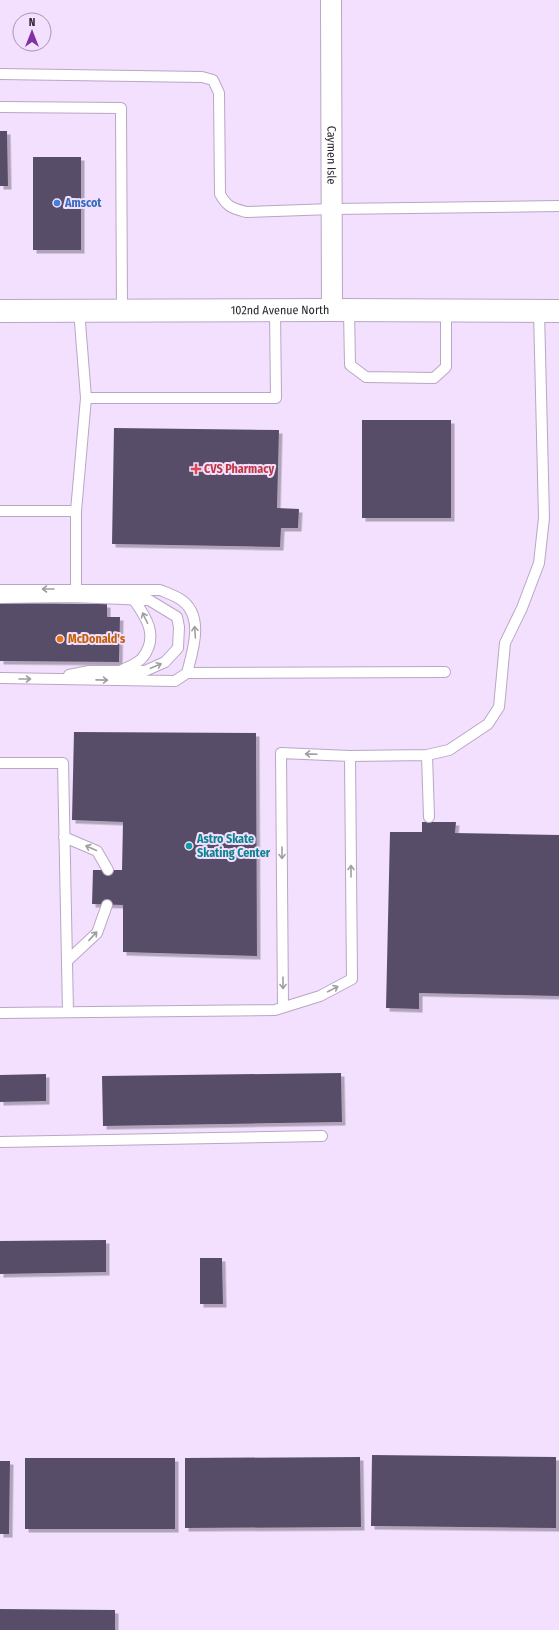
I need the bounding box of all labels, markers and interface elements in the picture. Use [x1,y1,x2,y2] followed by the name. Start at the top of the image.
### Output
[12,12,52,52] north arrow
[29,16,35,29] text: N
[324,126,339,184] street label: Caymen Isle
[64,196,102,210] place label: Amscot
[52,198,62,208] marker: Amscot
[231,303,329,317] street label: 102nd Avenue North
[204,462,274,476] place label: CVS Pharmacy
[191,464,201,474] marker: CVS Pharmacy
[42,585,55,593] one-way arrow
[141,612,148,624] one-way arrow
[191,626,198,639] one-way arrow
[68,632,126,646] place label: McDonald's
[55,634,65,644] marker: McDonald's
[150,662,162,669] one-way arrow
[18,675,31,683] one-way arrow
[95,676,108,684] one-way arrow
[305,751,318,758] one-way arrow
[196,832,271,860] place label: Astro Skate Skating Center
[184,841,194,851] marker: Astro Skate Skating Center
[85,844,97,852] one-way arrow
[278,846,286,859] one-way arrow
[347,865,355,878] one-way arrow
[88,931,97,941] one-way arrow
[279,976,287,989] one-way arrow
[326,985,338,993] one-way arrow

